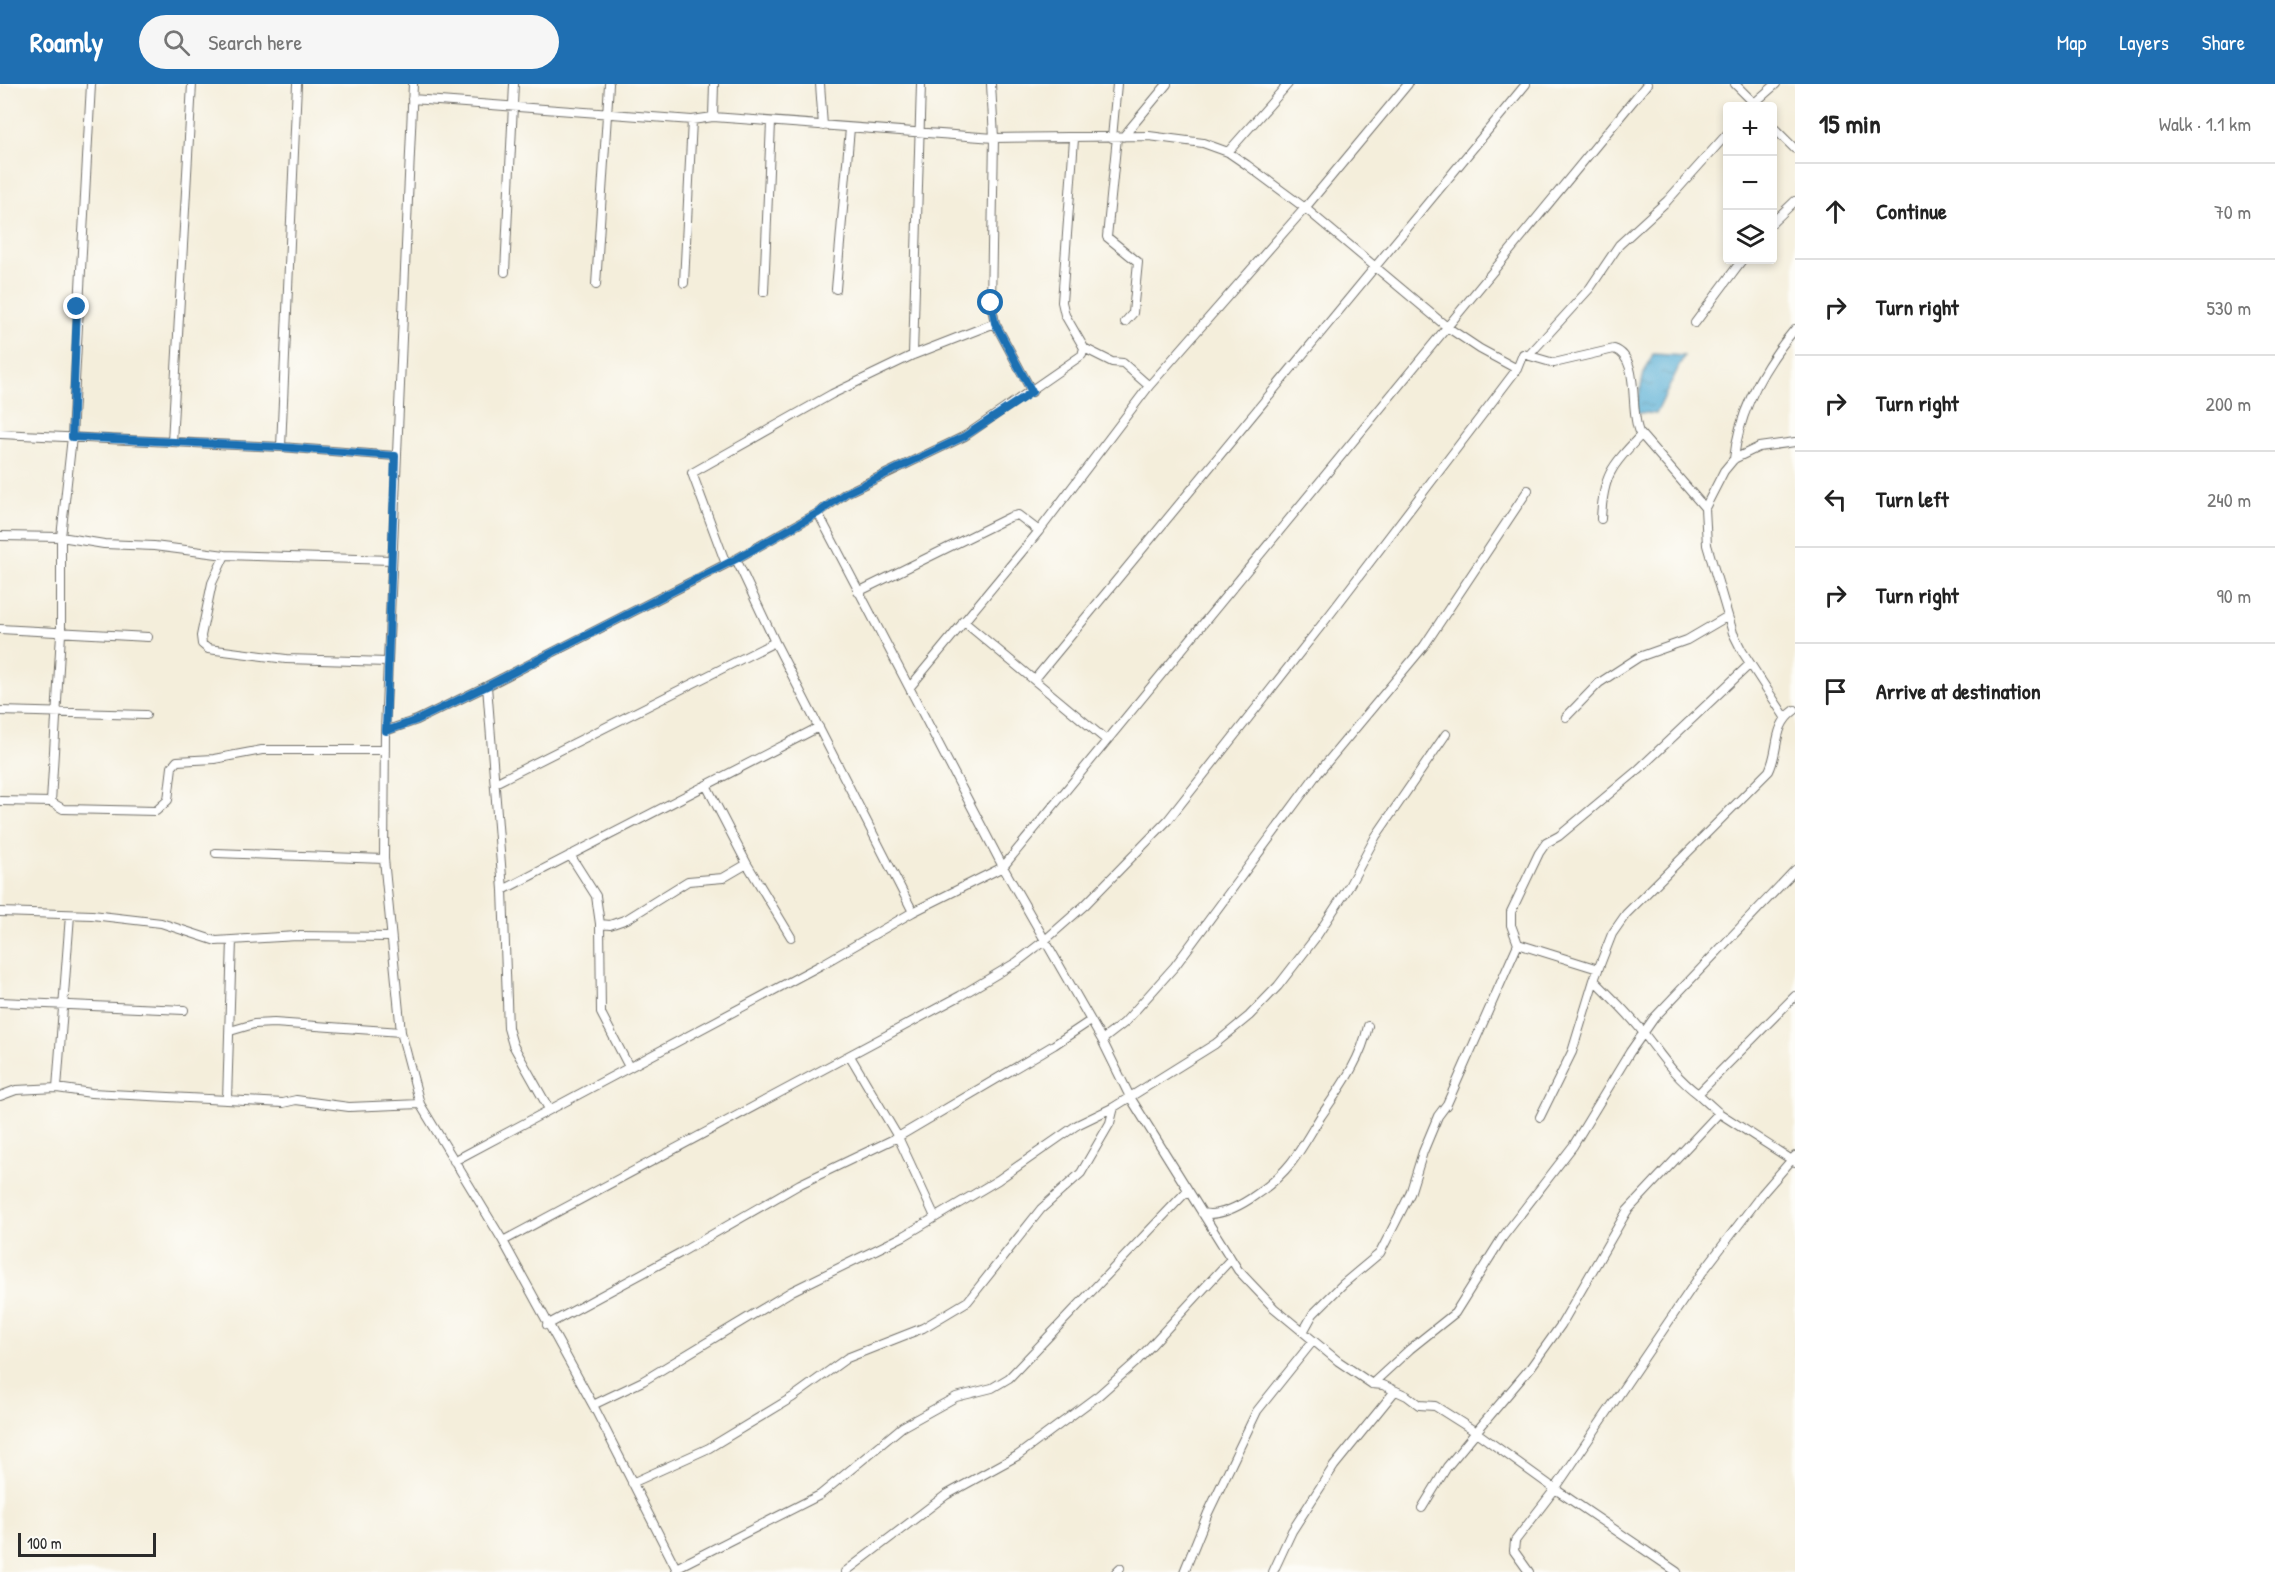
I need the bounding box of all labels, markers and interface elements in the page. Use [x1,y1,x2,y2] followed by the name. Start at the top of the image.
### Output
[139,15,559,69] search box
[30,23,103,61] text: Roamly
[160,26,193,59] icon: search
[208,27,302,57] text: Search here
[2057,28,2086,57] text: Map
[2119,28,2169,57] text: Layers
[2202,28,2245,57] text: Share
[1723,102,1777,264] map controls
[1723,102,1777,156] button: +
[1819,106,1881,141] text: 15 min
[2159,110,2251,137] text: Walk · 1.1 km
[1723,156,1777,210] button: −
[1819,195,1852,228] icon: ahead
[1876,196,1947,226] text: Continue
[2214,198,2251,225] text: 70 m
[1723,210,1777,264] button: layers
[977,289,1003,315] route start
[1819,291,1852,324] icon: right
[1876,292,1959,322] text: Turn right
[63,293,89,319] route end
[2206,294,2251,321] text: 530 m
[1819,387,1852,420] icon: right
[1876,388,1959,418] text: Turn right
[2206,390,2251,417] text: 200 m
[1819,483,1852,516] icon: left
[1876,484,1949,514] text: Turn left
[2207,486,2251,513] text: 240 m
[1819,579,1852,612] icon: right
[1876,580,1959,610] text: Turn right
[2217,582,2251,609] text: 90 m
[1819,675,1852,708] icon: arrive
[1876,676,2041,706] text: Arrive at destination
[18,1530,156,1558] scale bar
[27,1532,62,1554] text: 100 m

